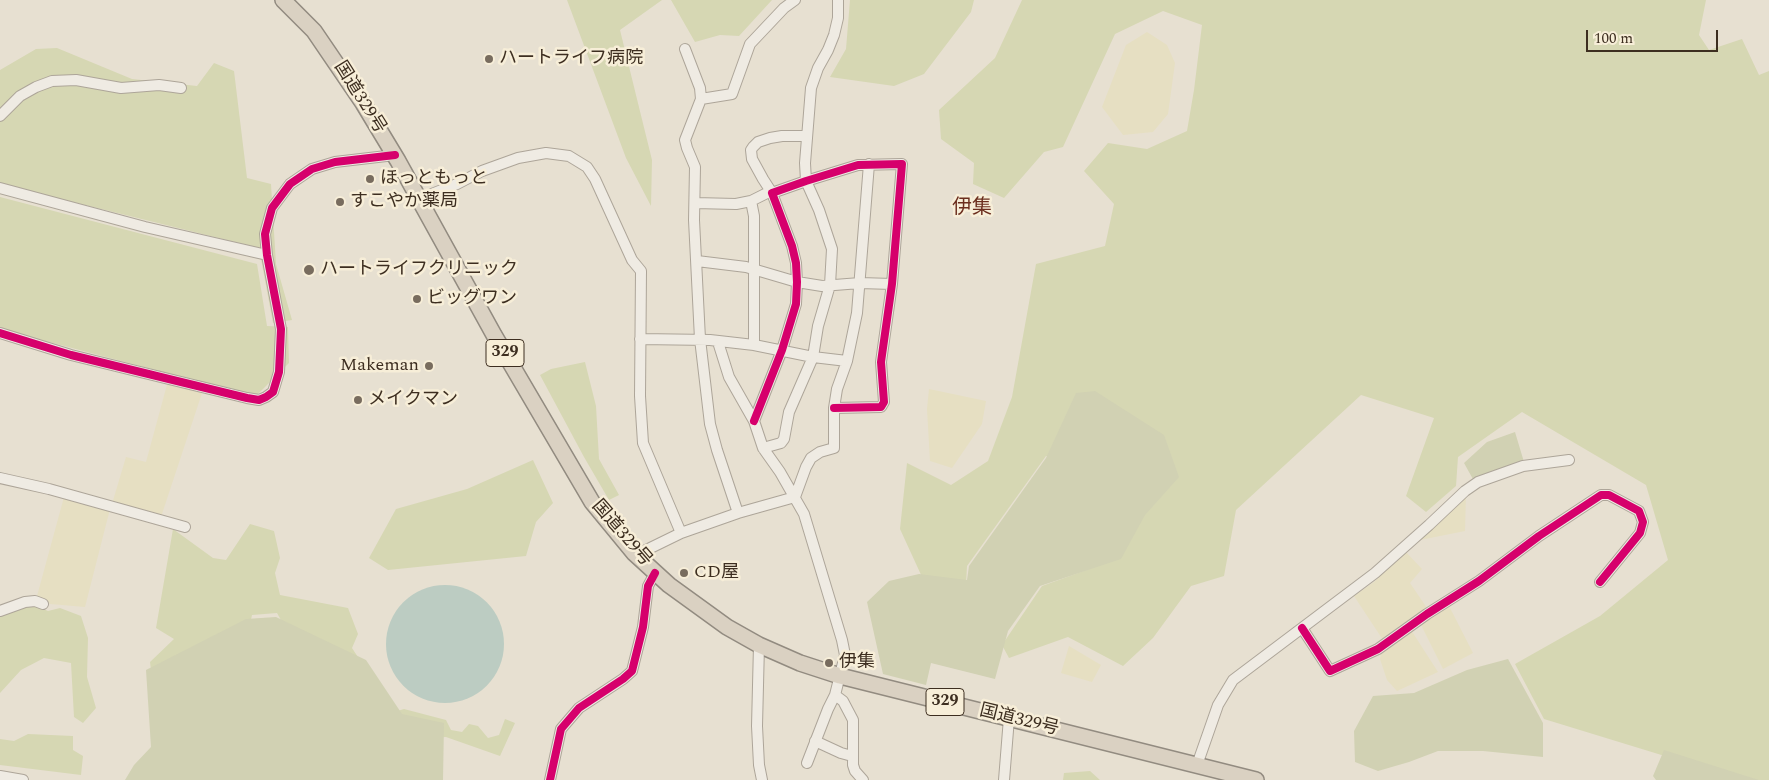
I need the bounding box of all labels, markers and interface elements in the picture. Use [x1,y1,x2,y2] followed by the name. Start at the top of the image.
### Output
[1589,20,1722,52] scale bar
[1594,27,1633,50] text: 100 m
[499,48,643,70] place label: ハートライフ病院
[483,53,495,65] marker: ハートライフ病院
[328,58,390,138] street label: 国道329号
[380,168,488,190] place label: ほっともっと
[364,173,376,185] marker: ほっともっと
[350,191,458,213] place label: すこやか薬局
[334,196,346,208] marker: すこやか薬局
[952,197,992,221] district label: 伊集
[320,259,518,281] place label: ハートライフクリニック
[302,263,316,277] marker: ハートライフクリニック
[427,288,517,310] place label: ビッグワン
[411,293,423,305] marker: ビッグワン
[486,339,524,366] road number: 329
[340,355,419,377] place label: Makeman
[423,360,435,372] marker: Makeman
[368,389,458,411] place label: メイクマン
[352,394,364,406] marker: メイクマン
[586,496,656,572] street label: 国道329号
[694,562,739,584] place label: CD屋
[678,567,690,579] marker: CD屋
[839,652,875,674] place label: 伊集
[823,657,835,669] marker: 伊集
[926,689,964,716] road number: 329
[977,701,1061,741] street label: 国道329号

